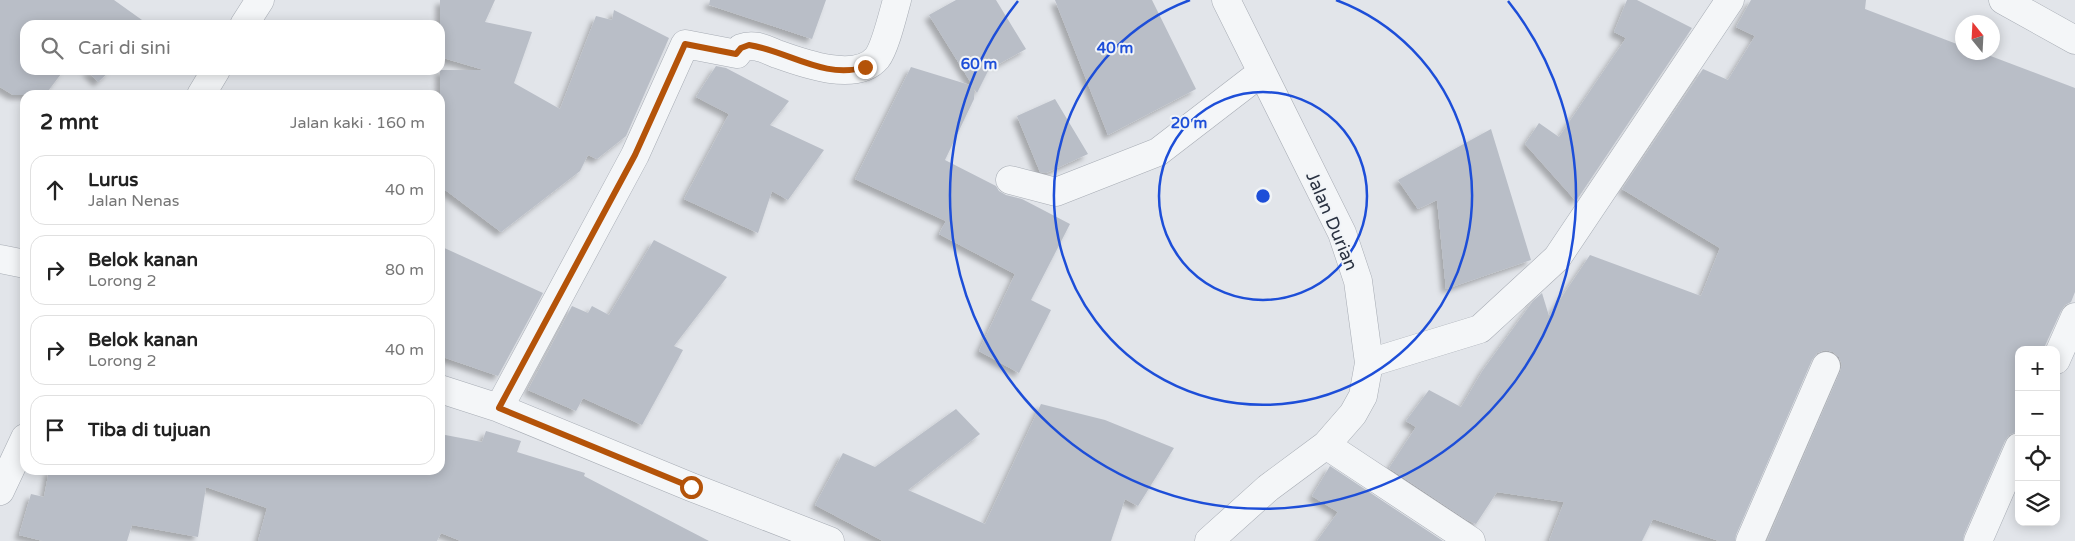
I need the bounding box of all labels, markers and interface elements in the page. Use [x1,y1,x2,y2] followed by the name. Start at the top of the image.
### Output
[1955,15,2000,60] north arrow
[20,20,445,75] search box
[38,34,66,62] icon: search
[78,37,171,59] text: Cari di sini
[1097,39,1133,57] text: 40 m
[961,55,997,73] text: 60 m
[854,56,877,79] route end
[40,110,99,135] text: 2 mnt
[290,113,425,133] text: Jalan kaki · 160 m
[1171,114,1207,132] text: 20 m
[1301,168,1363,274] street label: Jalan Durian
[88,169,138,191] text: Lurus
[41,176,69,204] icon: ahead
[385,180,424,200] text: 40 m
[1254,187,1272,205] centre of rings
[88,191,179,211] text: Jalan Nenas
[88,249,198,271] text: Belok kanan
[41,256,69,284] icon: right
[385,260,424,280] text: 80 m
[88,271,157,291] text: Lorong 2
[88,329,198,351] text: Belok kanan
[41,336,69,364] icon: right
[385,340,424,360] text: 40 m
[2015,346,2060,526] map controls
[2015,346,2060,391] button: +
[88,351,157,371] text: Lorong 2
[2015,391,2060,436] button: −
[41,416,69,444] icon: arrive
[88,419,211,441] text: Tiba di tujuan
[2015,436,2060,481] button: locate
[680,476,703,499] route start
[2015,481,2060,526] button: layers

